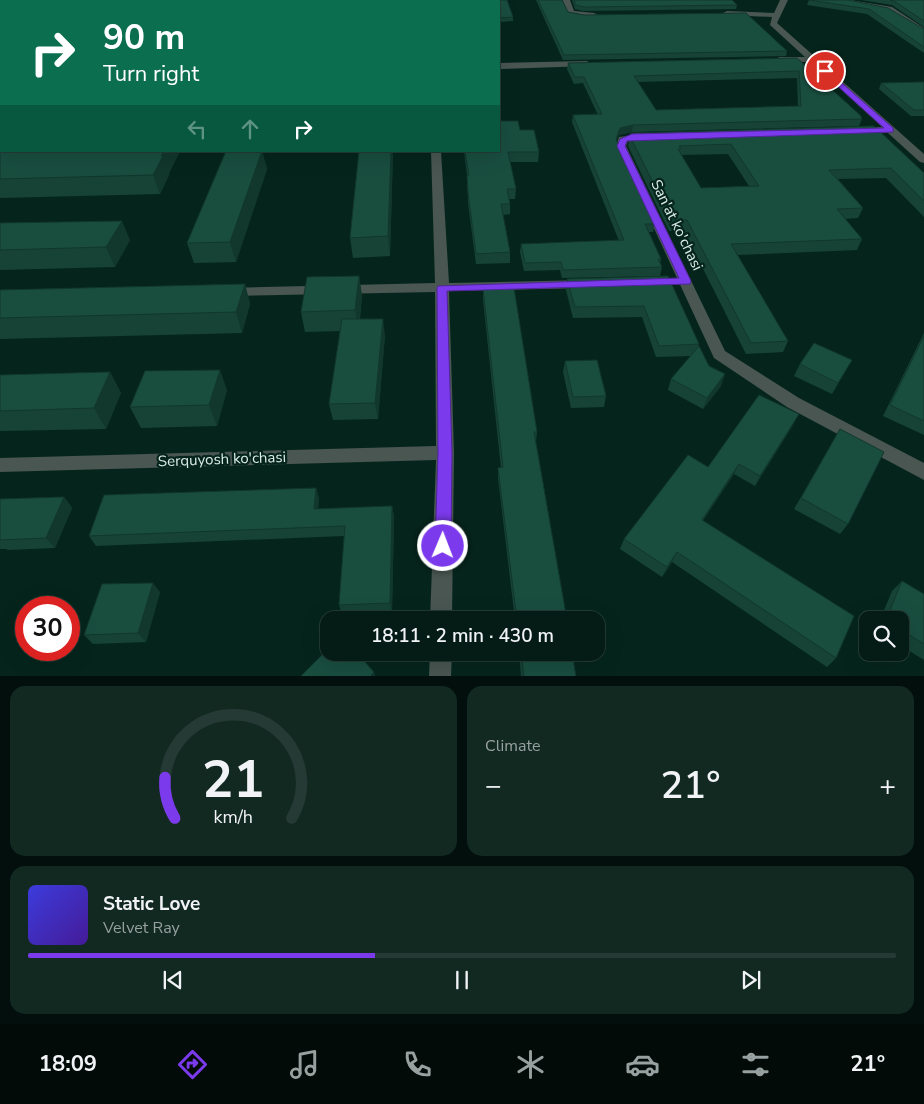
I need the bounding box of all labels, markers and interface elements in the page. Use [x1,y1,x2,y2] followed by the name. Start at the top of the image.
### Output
[103,14,185,61] text: 90 m
[20,20,85,85] icon: right
[804,50,846,92] pin
[811,57,839,85] icon: arrive
[103,59,199,89] text: Turn right
[183,115,211,143] icon: left
[236,115,264,143] icon: ahead
[289,115,317,143] icon: right
[646,176,708,274] street label: San'at ko'chasi
[158,447,286,471] street label: Serquyosh ko'chasi
[416,519,468,571] position arrow
[15,596,80,661] speed limit sign: 30
[859,611,909,661] map controls
[859,611,909,661] button: search
[371,623,554,649] text: 18:11 · 2 min · 430 m
[485,735,540,757] text: Climate
[202,744,265,815] text: 21
[661,760,720,811] text: 21°
[485,767,502,805] text: −
[879,767,896,805] text: +
[214,805,253,829] text: km/h
[103,891,200,917] text: Static Love
[103,917,180,939] text: Velvet Ray
[159,966,187,994] icon: previous
[448,966,476,994] icon: pause
[737,966,765,994] icon: next
[175,1047,210,1082] icon: directions
[287,1047,322,1082] icon: music
[400,1047,435,1082] icon: phone
[513,1047,548,1082] icon: climate
[625,1047,660,1082] icon: car
[738,1047,773,1082] icon: filters
[39,1049,97,1079] text: 18:09
[850,1049,885,1079] text: 21°

